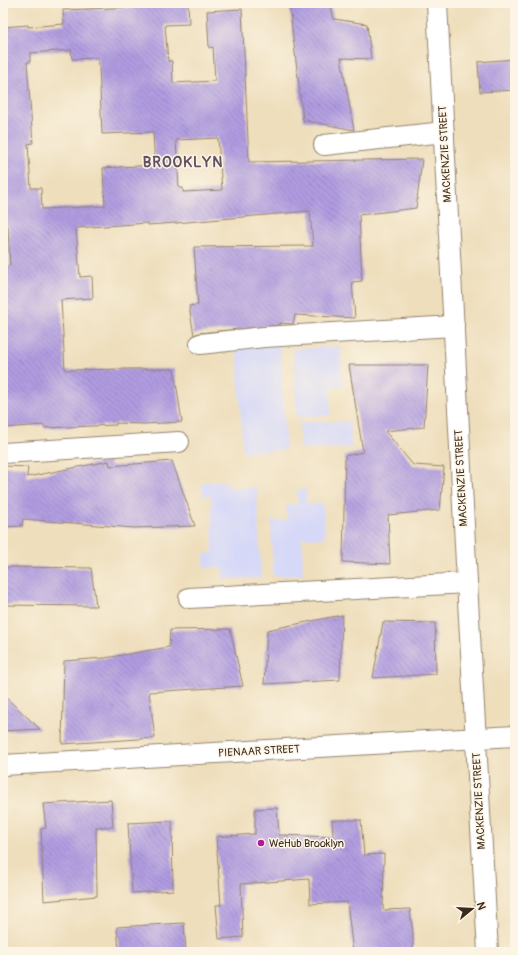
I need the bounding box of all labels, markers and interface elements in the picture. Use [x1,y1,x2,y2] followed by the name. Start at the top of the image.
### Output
[436,105,454,203] street label: MACKENZIE STREET
[143,153,223,172] district label: BROOKLYN
[452,429,470,527] street label: MACKENZIE STREET
[218,742,300,760] street label: PIENAAR STREET
[470,752,488,850] street label: MACKENZIE STREET
[269,837,344,850] place label: WeHub Brooklyn
[256,838,266,848] marker: WeHub Brooklyn
[452,889,492,929] north arrow
[474,901,489,912] text: N

